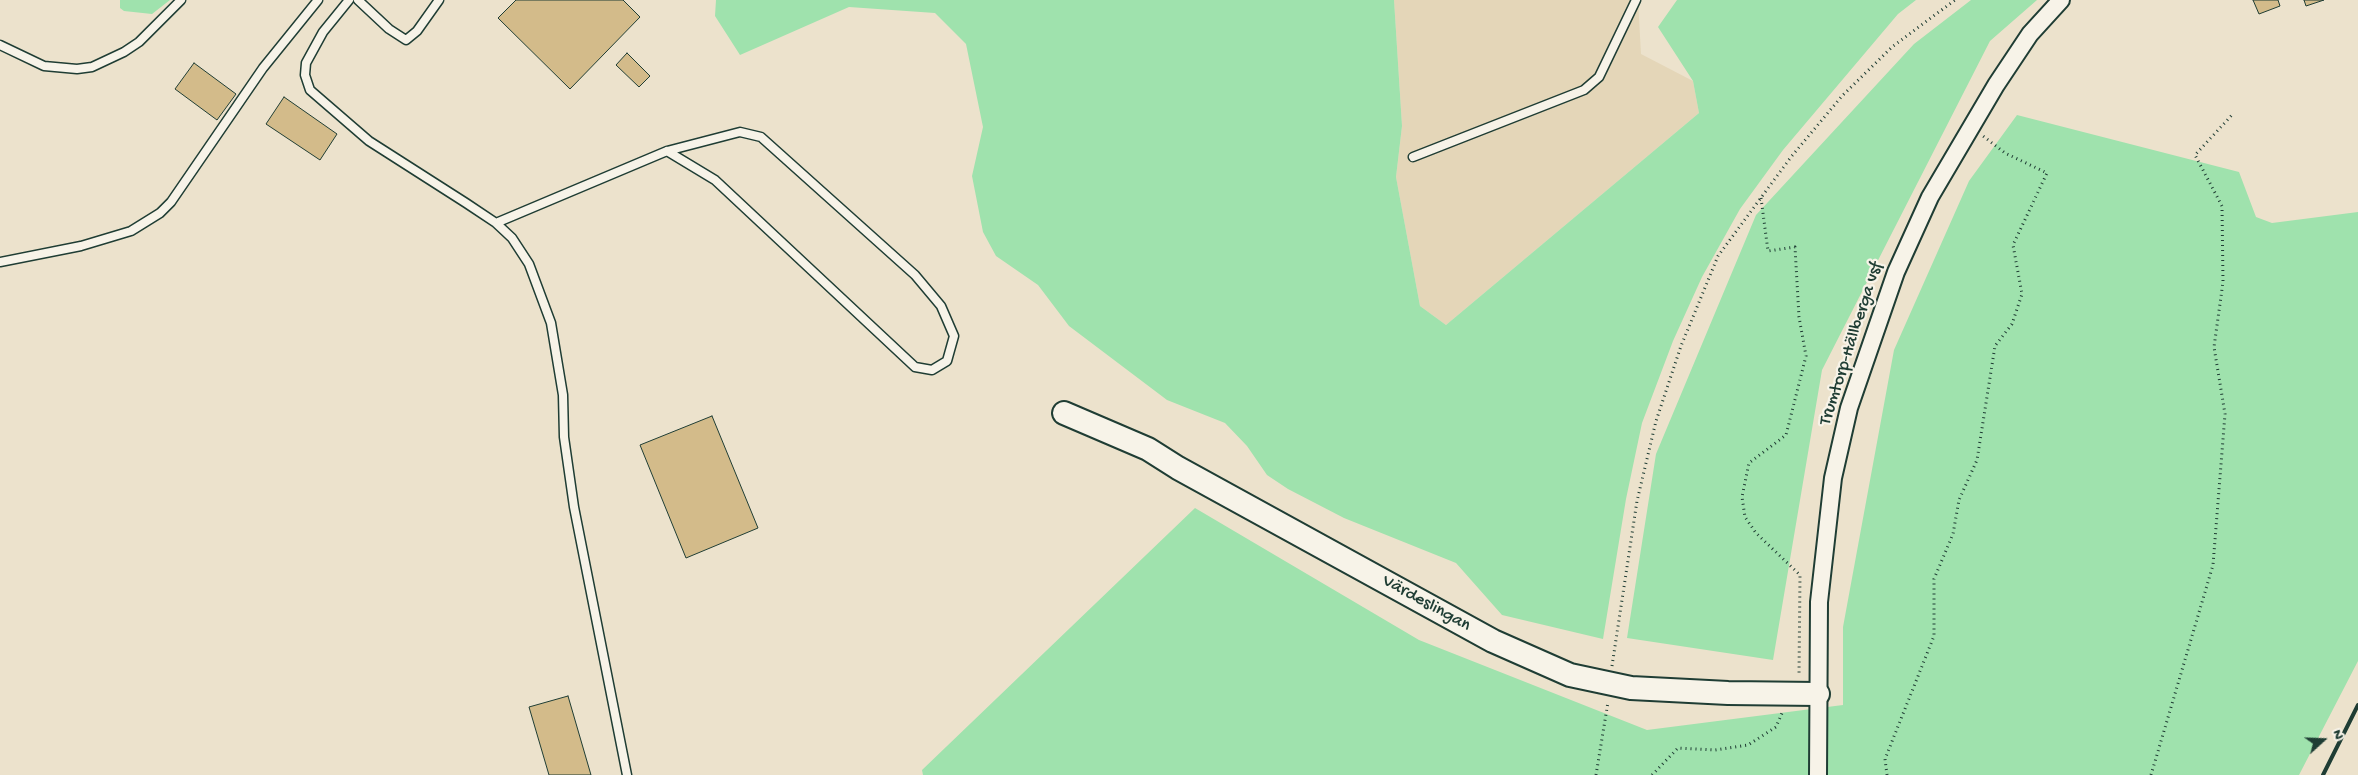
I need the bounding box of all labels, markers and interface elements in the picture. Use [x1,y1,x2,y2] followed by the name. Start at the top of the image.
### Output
[1815,260,1889,428] street label: Trumtorp-Hällberga vsf
[1378,571,1474,637] street label: Värdeslingan
[2298,715,2348,765] north arrow
[2328,727,2347,742] text: N

